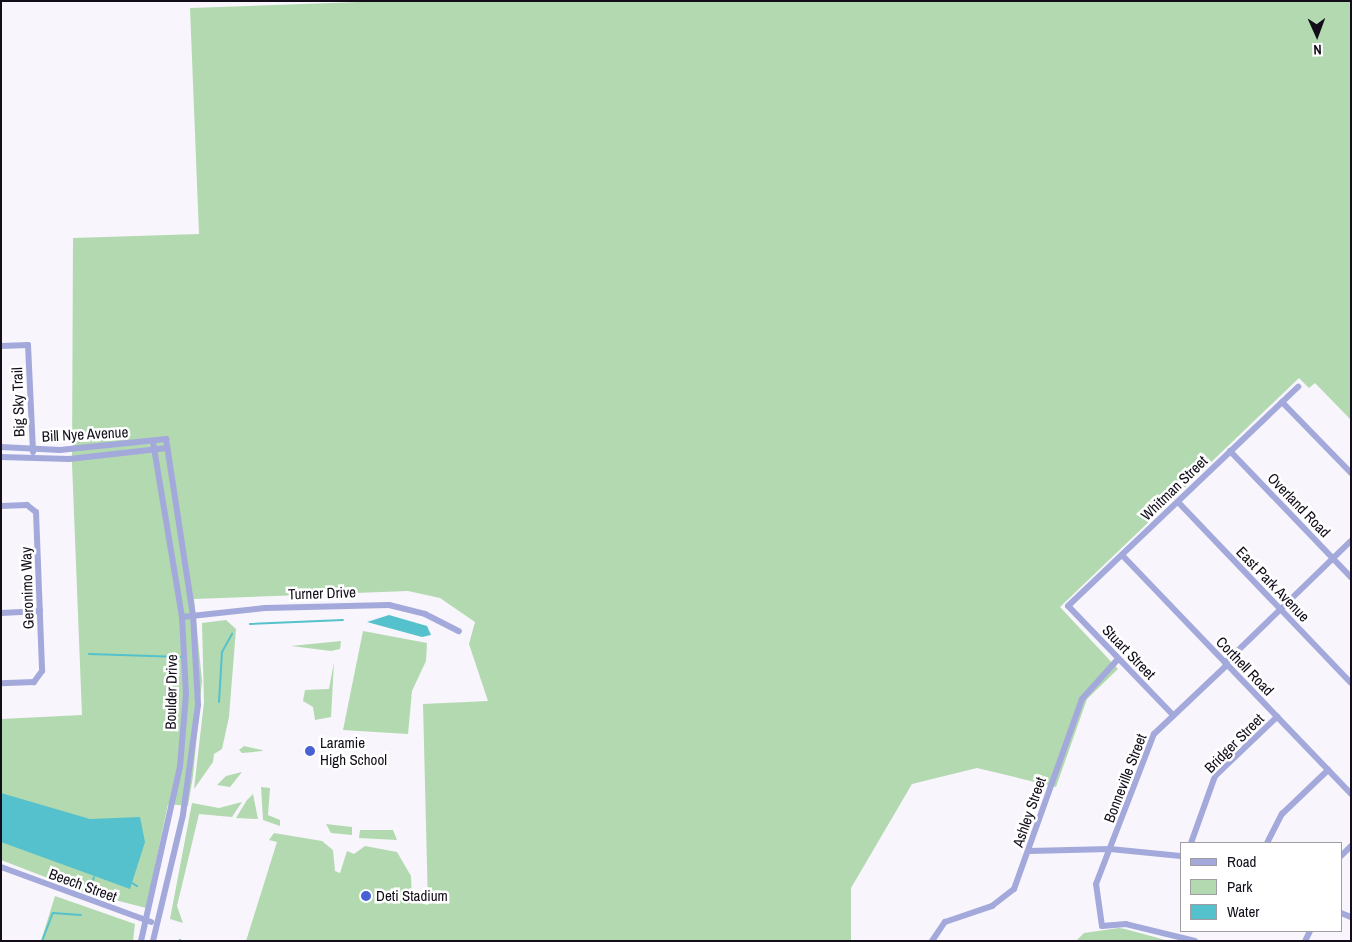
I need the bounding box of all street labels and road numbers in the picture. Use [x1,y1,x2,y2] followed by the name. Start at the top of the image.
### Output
[8,367,28,437] street label: Big Sky Trail
[41,423,129,445] street label: Bill Nye Avenue
[1137,452,1211,524] street label: Whitman Street
[1264,469,1334,541] street label: Overland Road
[1232,542,1314,626] street label: East Park Avenue
[17,547,37,629] street label: Geronimo Way
[288,583,356,603] street label: Turner Drive
[1099,621,1159,683] street label: Stuart Street
[1212,633,1278,699] street label: Corthell Road
[161,654,181,730] street label: Boulder Drive
[1201,710,1267,776] street label: Bridger Street
[1100,731,1150,825] street label: Bonneville Street
[1009,774,1049,850] street label: Ashley Street
[47,864,119,906] street label: Beech Street

